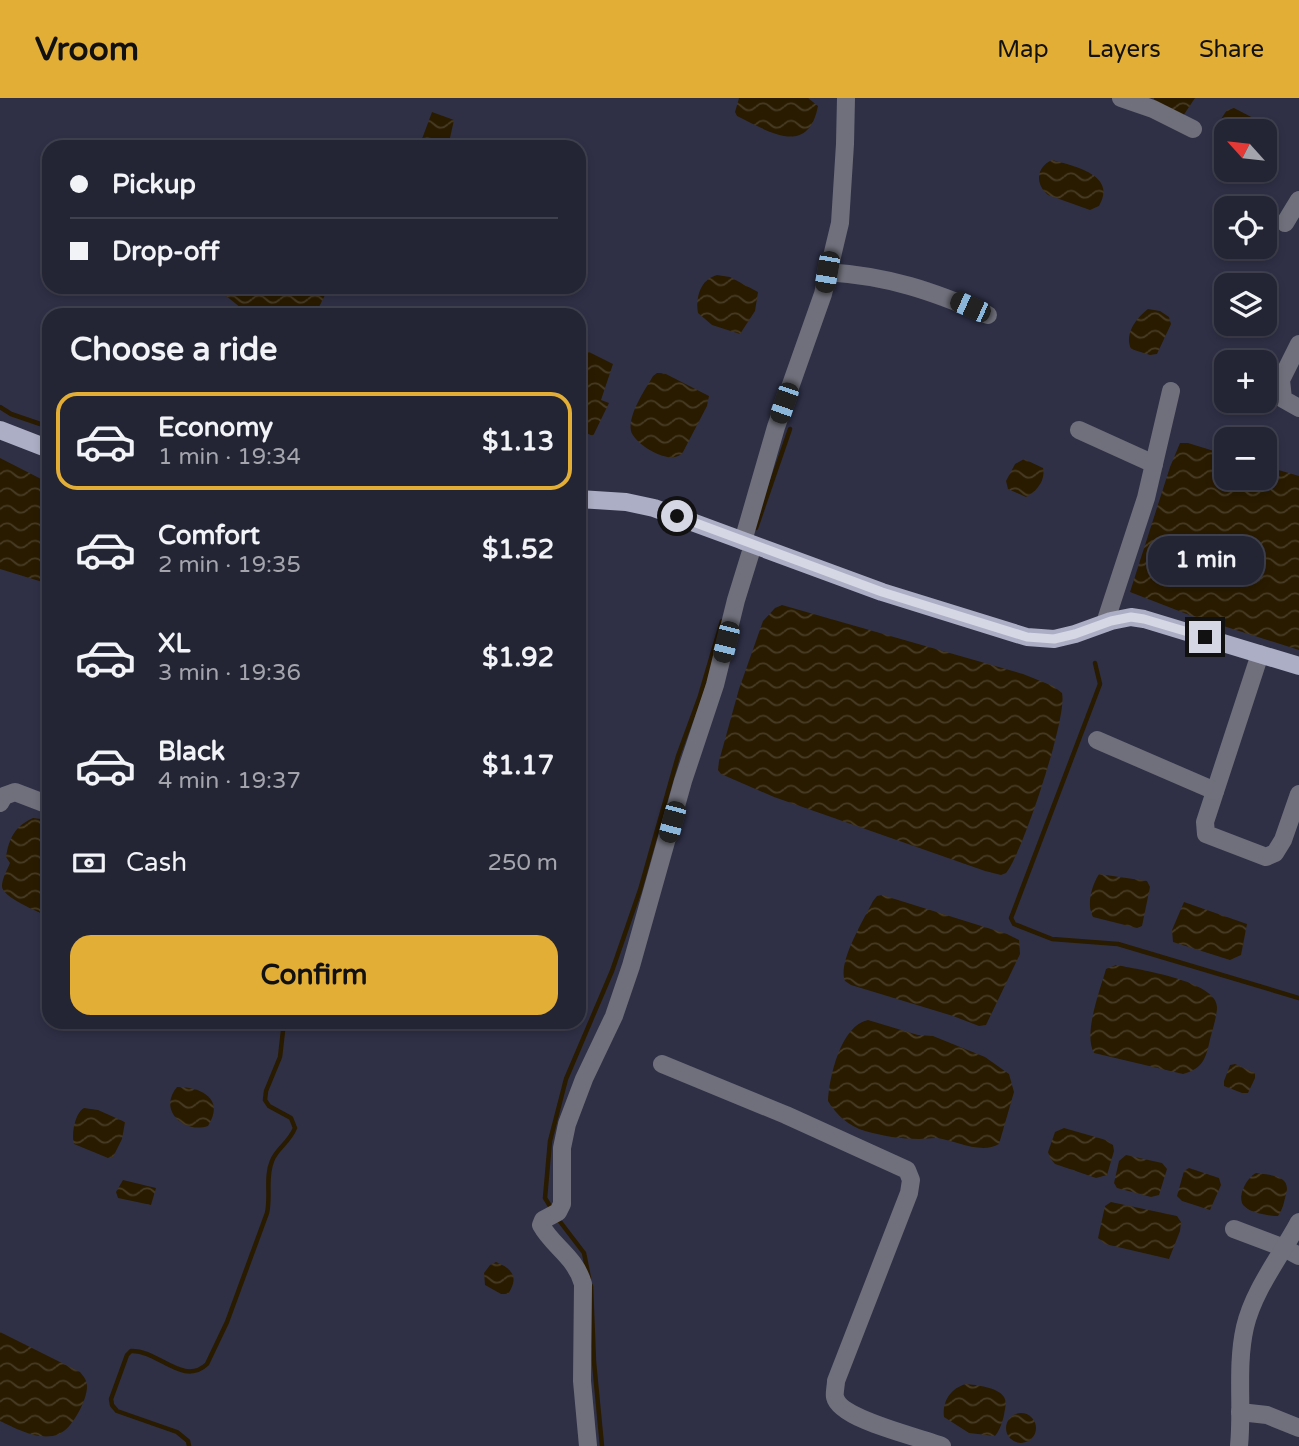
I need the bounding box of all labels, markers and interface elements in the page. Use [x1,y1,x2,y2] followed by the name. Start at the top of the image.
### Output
[35,30,139,69] text: Vroom
[997,35,1049,64] text: Map
[1087,35,1161,64] text: Layers
[1199,35,1264,64] text: Share
[1214,119,1278,182] north arrow
[1214,119,1277,490] map controls
[112,169,196,200] text: Pickup
[1214,196,1277,259] button: locate
[112,236,219,267] text: Drop-off
[814,249,841,295] car
[1214,273,1277,336] button: layers
[947,289,994,325] car
[70,331,277,369] text: Choose a ride
[1214,350,1277,413] button: +
[768,380,801,426] car
[74,410,137,473] icon: car
[158,412,273,443] text: Economy
[482,426,554,457] text: $1.13
[1214,427,1277,490] button: −
[158,443,301,471] text: 1 min · 19:34
[661,500,693,532] route start
[74,518,137,581] icon: car
[158,520,260,551] text: Comfort
[482,534,554,565] text: $1.52
[1147,536,1263,584] callout: 1 min
[1175,546,1237,574] text: 1 min
[158,551,301,579] text: 2 min · 19:35
[711,619,742,665] car
[1189,621,1221,653] route end
[74,626,137,689] icon: car
[158,628,190,659] text: XL
[482,642,554,673] text: $1.92
[158,659,301,687] text: 3 min · 19:36
[74,734,137,797] icon: car
[158,736,225,767] text: Black
[482,750,554,781] text: $1.17
[158,767,301,795] text: 4 min · 19:37
[657,799,688,845] car
[70,844,108,882] icon: cash
[126,847,187,878] text: Cash
[488,849,558,877] text: 250 m
[70,935,558,1015] button: Confirm

